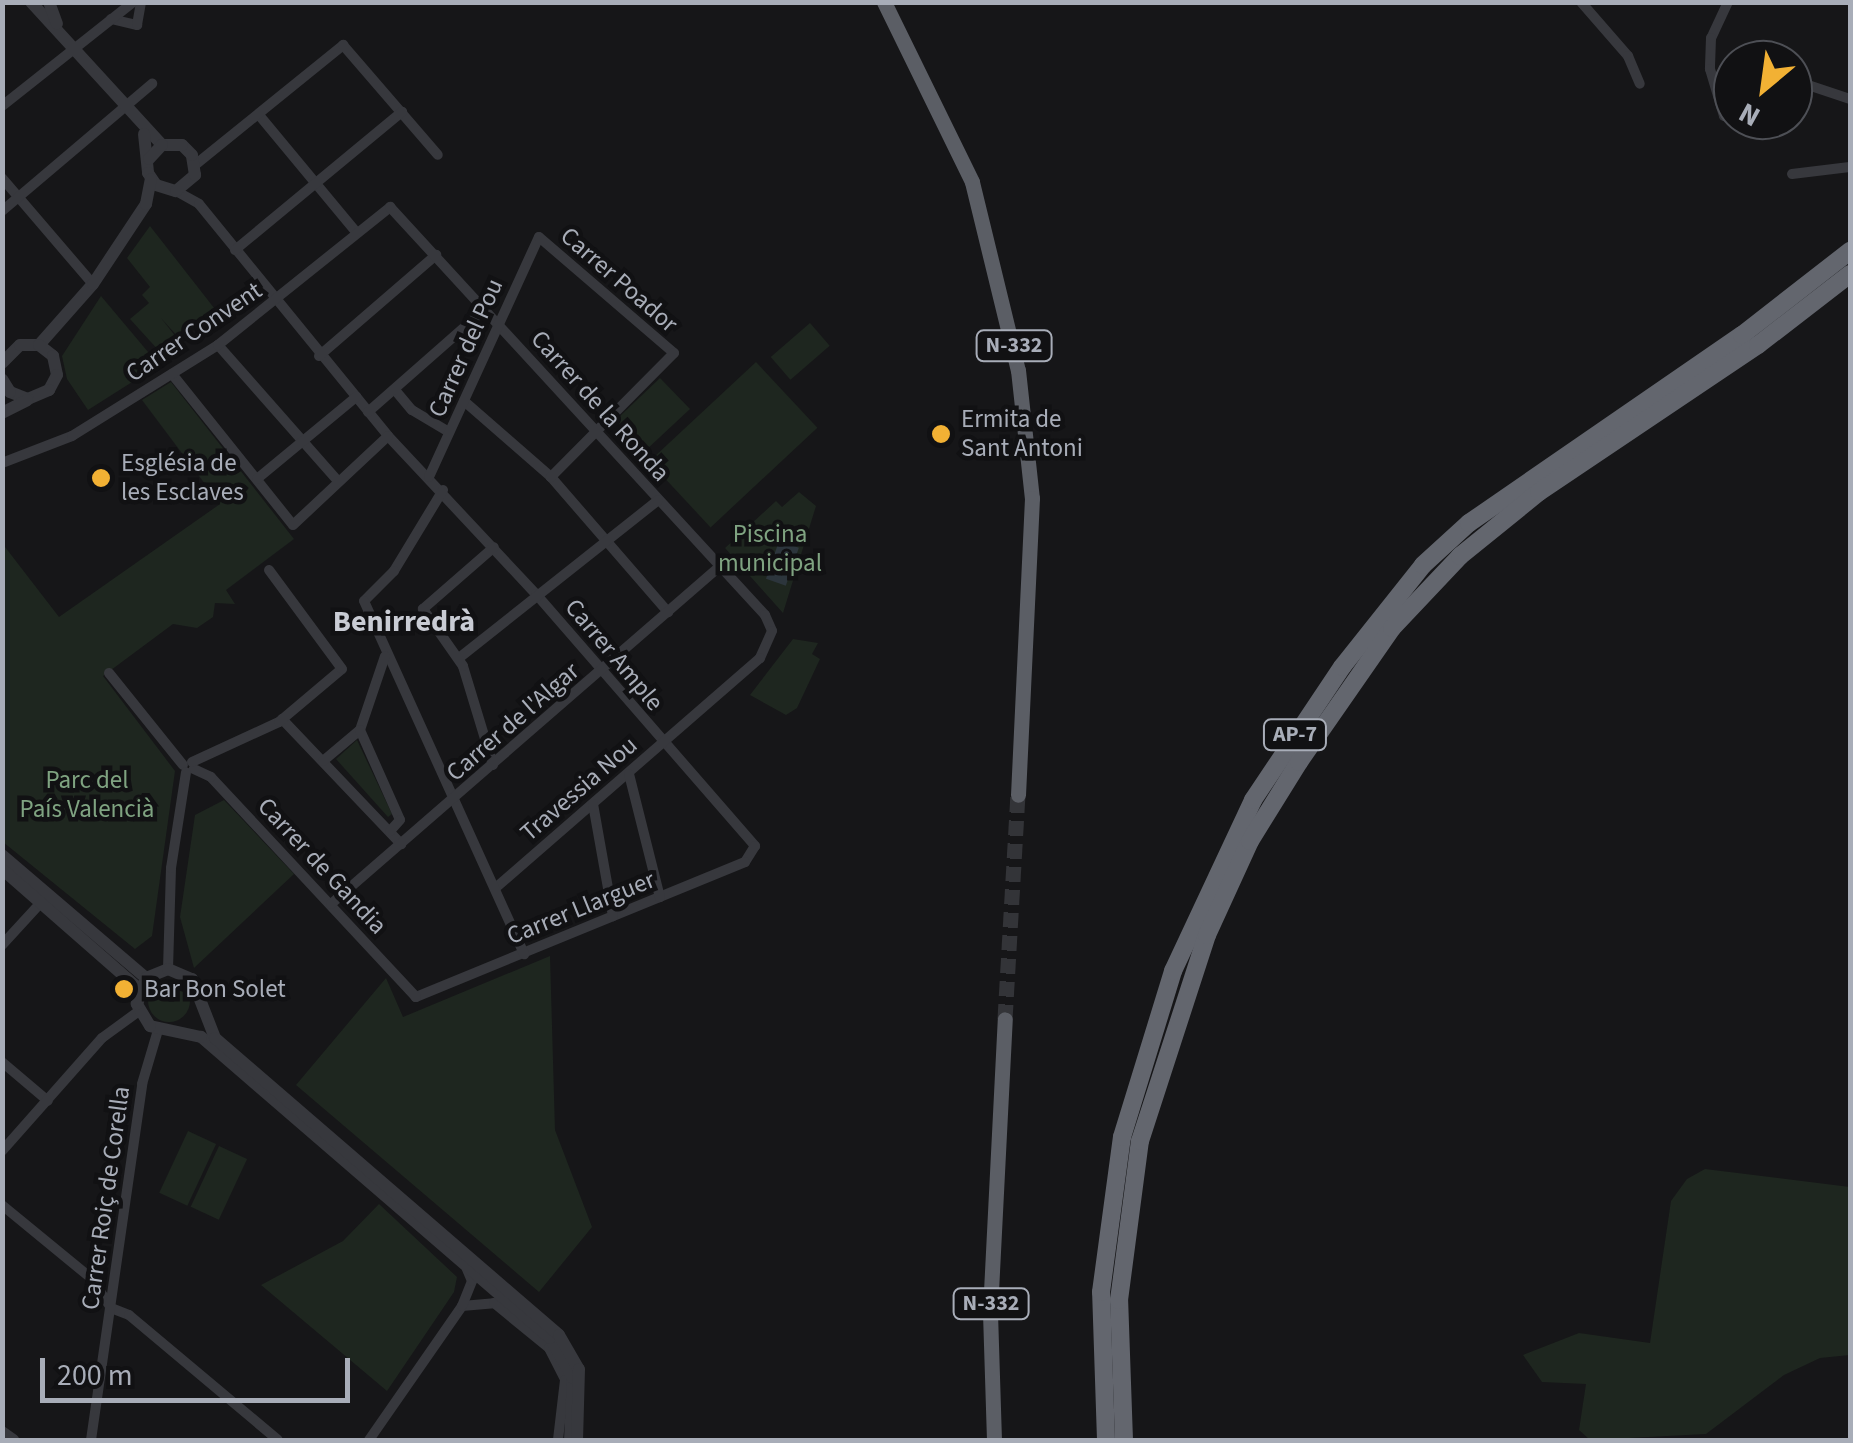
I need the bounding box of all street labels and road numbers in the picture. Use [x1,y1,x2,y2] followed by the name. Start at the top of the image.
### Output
[554,221,684,339] street label: Carrer Poador
[422,274,510,422] street label: Carrer del Pou
[120,275,268,389] street label: Carrer Convent
[524,324,676,488] street label: Carrer de la Ronda
[974,329,1054,363] road number: N-332
[558,593,670,717] street label: Carrer Ample
[441,656,585,788] street label: Carrer de l'Algar
[1262,718,1328,752] road number: AP-7
[514,730,644,848] street label: Travessia Nou
[251,792,393,940] street label: Carrer de Gandia
[503,865,659,951] street label: Carrer Llarguer
[75,1084,137,1312] street label: Carrer Roiç de Corella
[951,1287,1031,1321] road number: N-332

